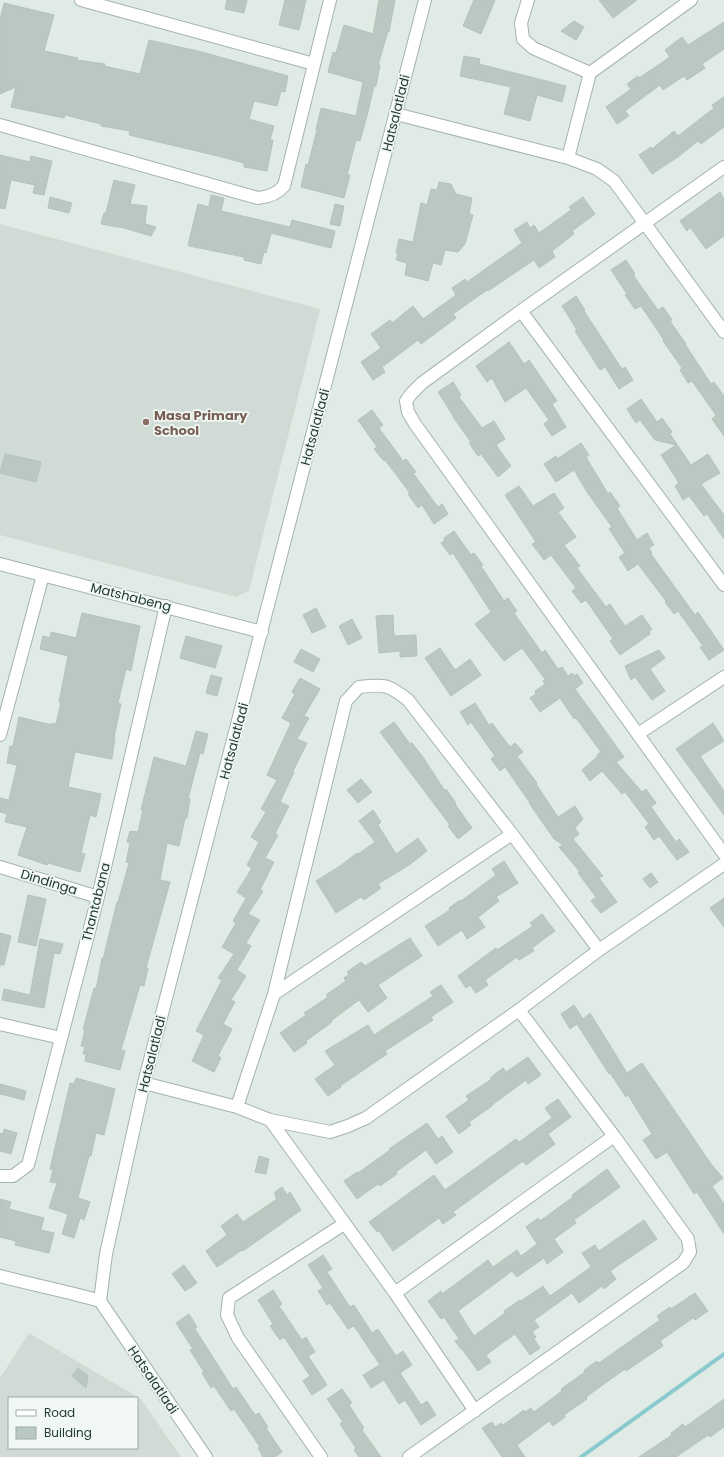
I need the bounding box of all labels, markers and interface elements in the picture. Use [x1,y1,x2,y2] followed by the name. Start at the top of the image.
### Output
[377,72,415,154] street label: Hatsalatladi
[296,386,334,468] street label: Hatsalatladi
[154,406,248,440] place label: Masa Primary School
[141,417,151,427] marker: Masa Primary School
[89,578,173,616] street label: Matshabeng
[215,700,253,782] street label: Hatsalatladi
[77,861,115,943] street label: Thantabana
[18,864,80,900] street label: Dindinga
[133,1013,171,1095] street label: Hatsalatladi
[123,1342,183,1418] street label: Hatsalatladi
[8,1397,138,1449] legend
[44,1404,75,1421] text: Road
[44,1424,92,1441] text: Building

